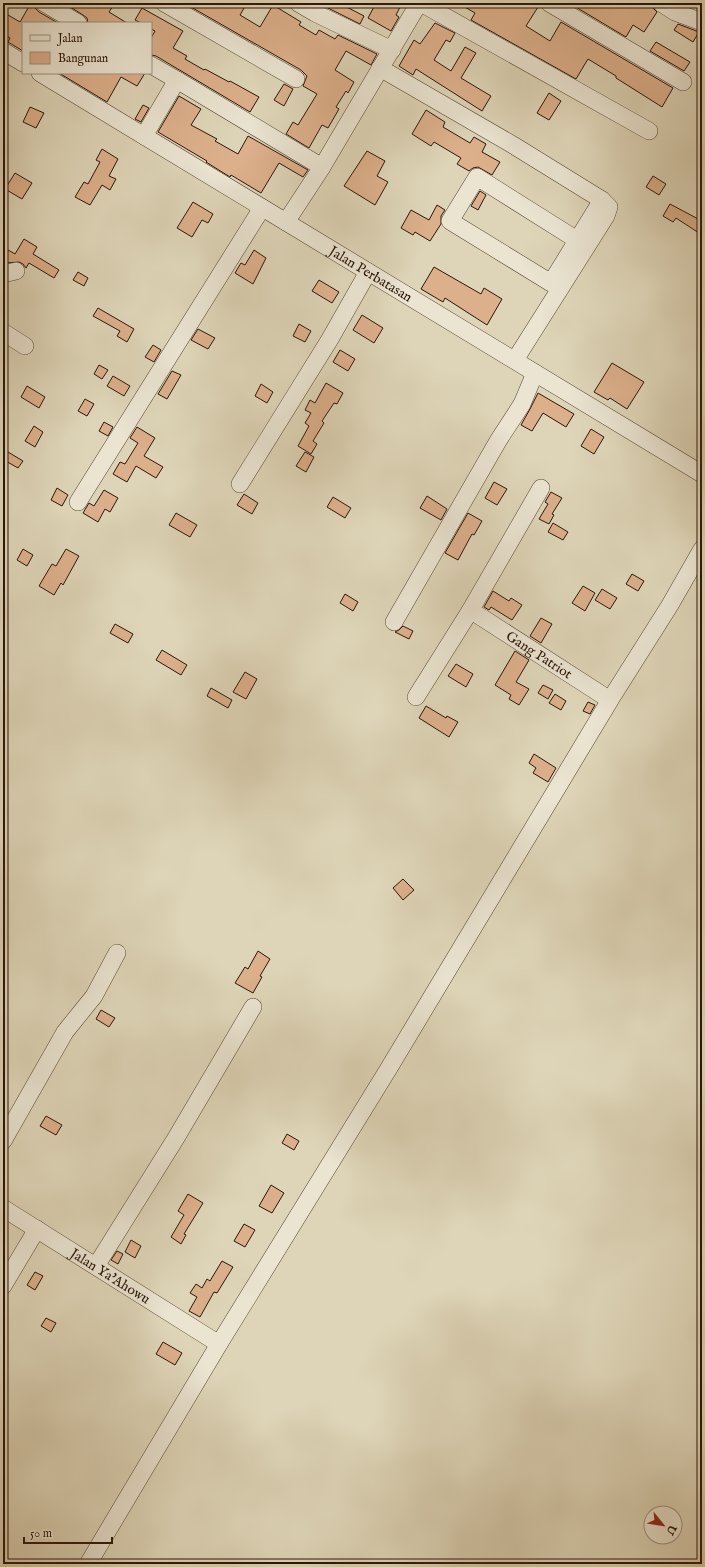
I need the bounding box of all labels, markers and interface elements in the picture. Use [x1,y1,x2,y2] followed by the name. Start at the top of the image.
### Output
[22,22,152,74] legend
[56,31,83,47] text: Jalan
[58,51,109,66] text: Bangunan
[324,241,416,307] street label: Jalan Perbatasan
[502,627,576,683] street label: Gang Patriot
[65,1244,153,1308] street label: Jalan Ya'Ahowu
[643,1505,683,1545] north arrow
[24,1519,112,1545] scale bar
[662,1521,680,1538] text: U
[30,1526,52,1541] text: 50 m

